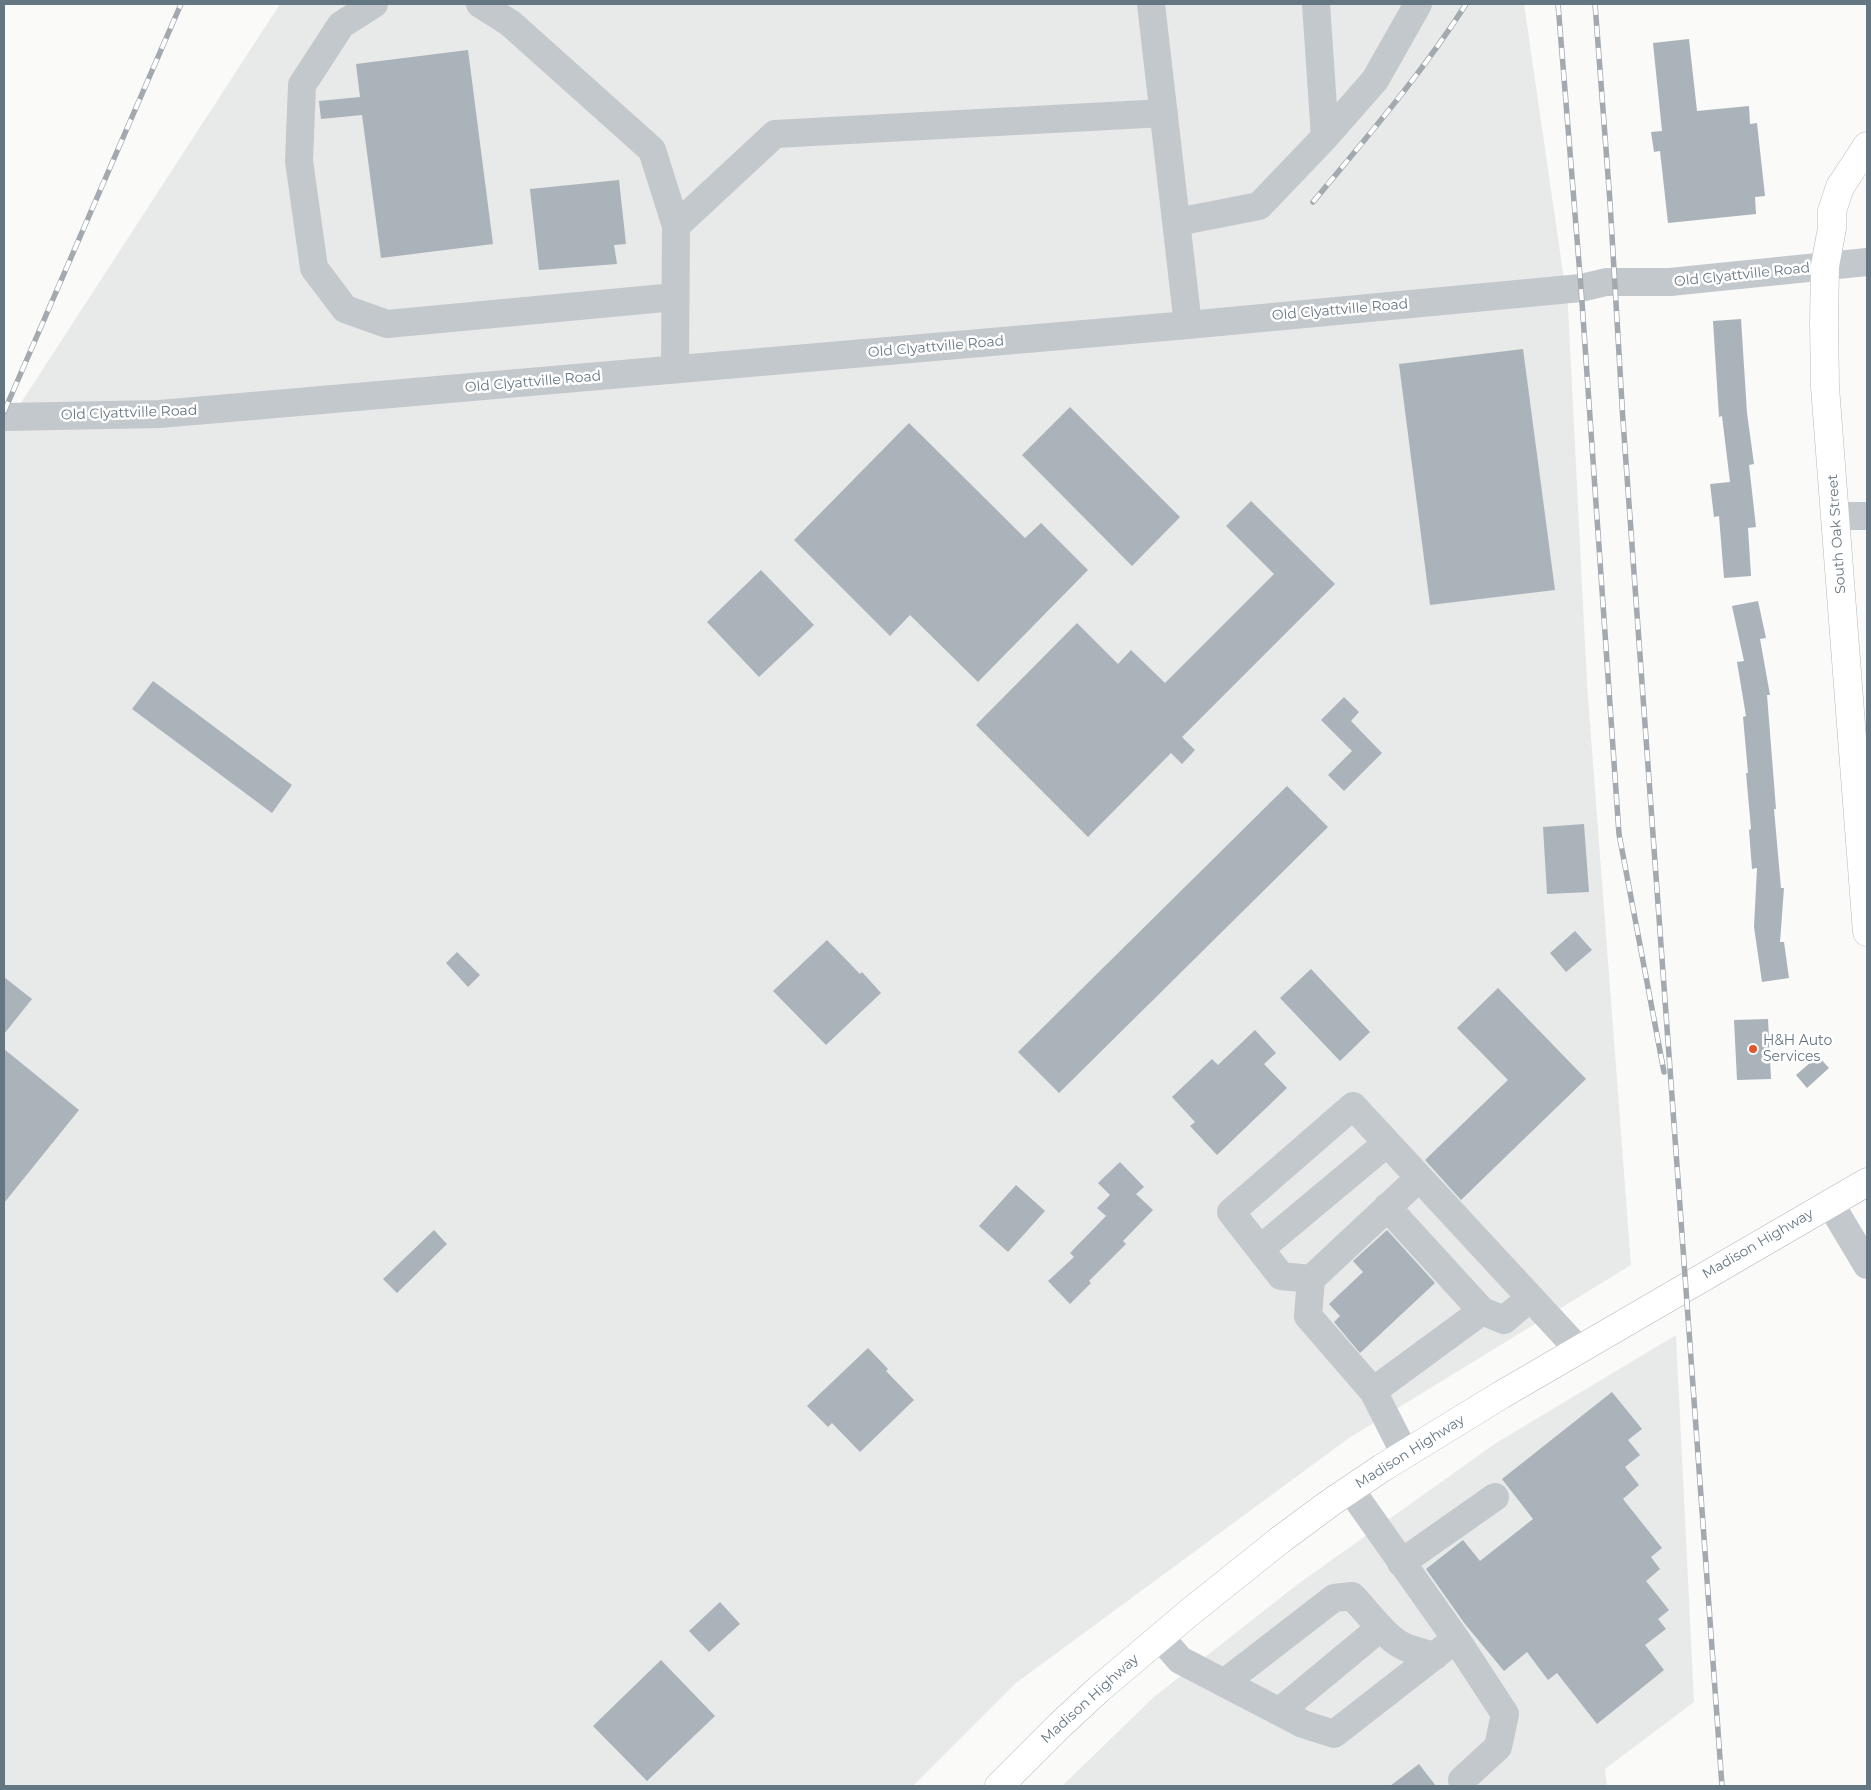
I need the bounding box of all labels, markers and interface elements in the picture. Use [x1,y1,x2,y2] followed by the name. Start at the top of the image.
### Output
[1673,260,1811,290] street label: Old Clyattville Road
[1271,296,1409,324] street label: Old Clyattville Road
[867,333,1005,361] street label: Old Clyattville Road
[464,368,602,396] street label: Old Clyattville Road
[60,402,198,424] street label: Old Clyattville Road
[1824,474,1850,594] street label: South Oak Street
[1763,1033,1832,1066] place label: H&H Auto Services
[1747,1043,1759,1055] marker: H&H Auto Services
[1700,1205,1816,1283] street label: Madison Highway
[1352,1412,1468,1492] street label: Madison Highway
[1038,1651,1142,1747] street label: Madison Highway

